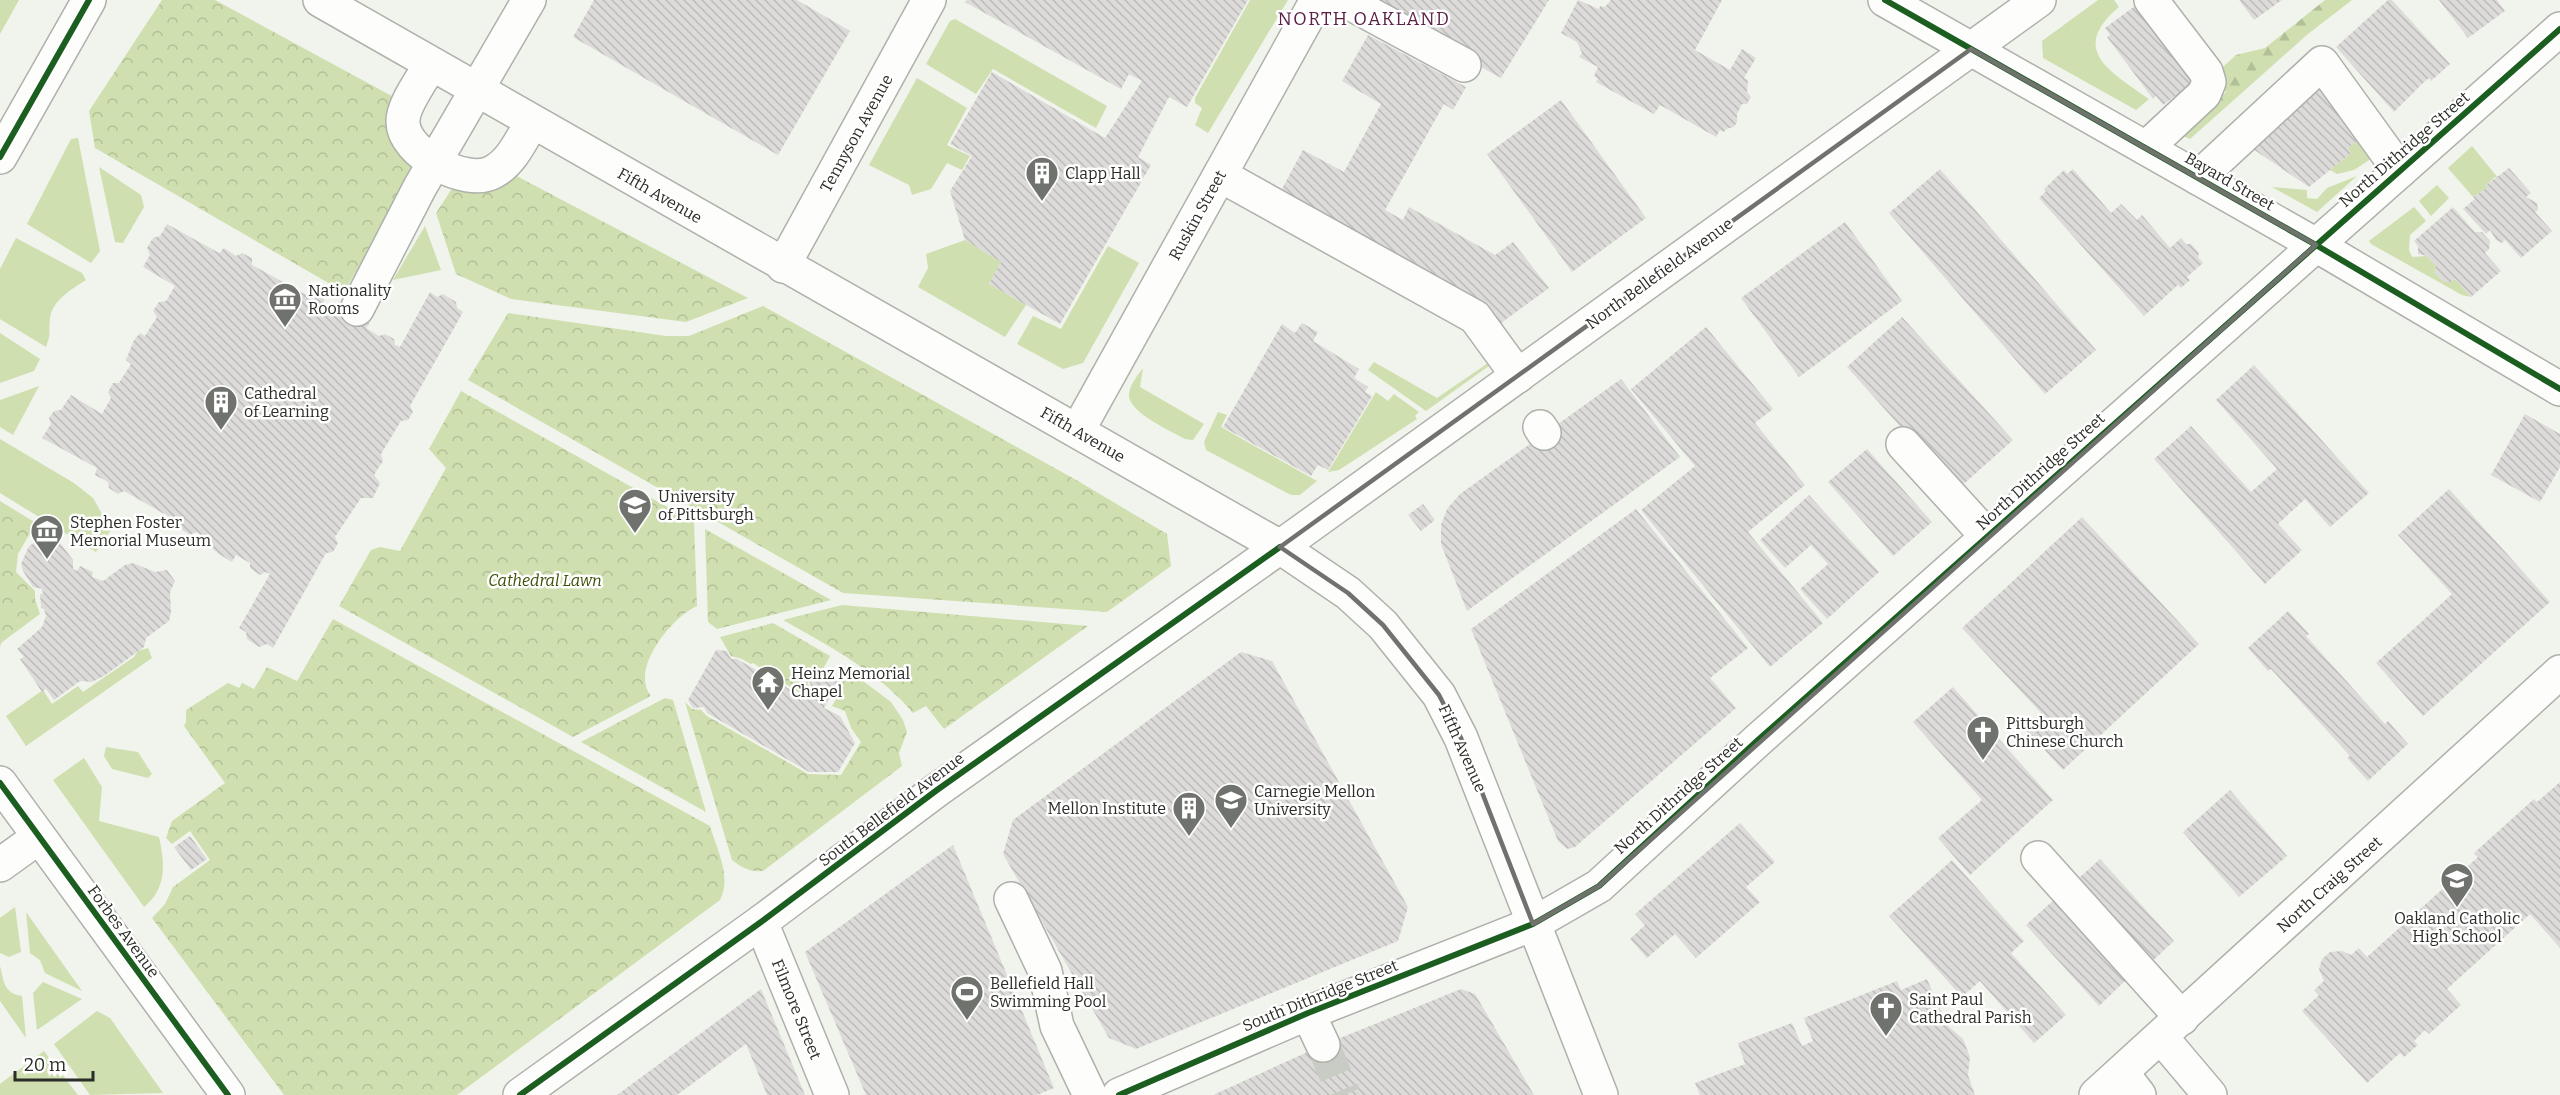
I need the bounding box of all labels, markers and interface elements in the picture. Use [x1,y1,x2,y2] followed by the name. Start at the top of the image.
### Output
[1278,8,1450,30] district label: NORTH OAKLAND
[816,71,897,195] street label: Tennyson Avenue
[2335,88,2473,211] street label: North Dithridge Street
[2182,148,2278,215] street label: Bayard Street
[1024,155,1060,202] building icon: Clapp Hall
[614,164,705,227] street label: Fifth Avenue
[1065,164,1141,183] place label: Clapp Hall
[1165,167,1230,264] street label: Ruskin Street
[1582,214,1737,333] street label: North Bellefield Avenue
[267,281,303,328] museum icon: Nationality Rooms
[308,281,392,318] place label: Nationality Rooms
[203,384,239,431] building icon: Cathedral of Learning
[244,384,329,421] place label: Cathedral of Learning
[1037,403,1128,466] street label: Fifth Avenue
[1972,409,2109,534] street label: North Dithridge Street
[617,487,653,534] school or university icon: University of Pittsburgh
[658,487,754,524] place label: University of Pittsburgh
[29,513,65,560] museum icon: Stephen Foster Memorial Museum
[70,513,211,550] place label: Stephen Foster Memorial Museum
[488,571,602,590] park label: Cathedral Lawn
[750,664,786,711] temple icon: Heinz Memorial Chapel
[791,664,910,701] place label: Heinz Memorial Chapel
[1435,701,1490,795] street label: Fifth Avenue
[1965,714,2001,761] church icon: Pittsburgh Chinese Church
[2006,714,2123,751] place label: Pittsburgh Chinese Church
[1610,733,1747,858] street label: North Dithridge Street
[815,749,968,870] street label: South Bellefield Avenue
[1213,782,1249,829] school or university icon: Carnegie Mellon University
[1254,782,1375,819] place label: Carnegie Mellon University
[1171,790,1207,837] building icon: Mellon Institute
[1048,799,1166,818] place label: Mellon Institute
[2273,832,2386,937] street label: North Craig Street
[2439,861,2475,908] school or university icon: Oakland Catholic High School
[84,881,163,981] street label: Forbes Avenue
[2394,909,2520,946] place label: Oakland Catholic High School
[768,956,825,1062] street label: Filmore Street
[1240,956,1401,1035] street label: South Dithridge Street
[949,974,985,1021] sports icon: Bellefield Hall Swimming Pool
[990,974,1107,1011] place label: Bellefield Hall Swimming Pool
[1868,990,1904,1037] church icon: Saint Paul Cathedral Parish
[1909,990,2032,1027] place label: Saint Paul Cathedral Parish
[15,1044,93,1082] scale bar
[24,1054,66,1076] text: 20 m

